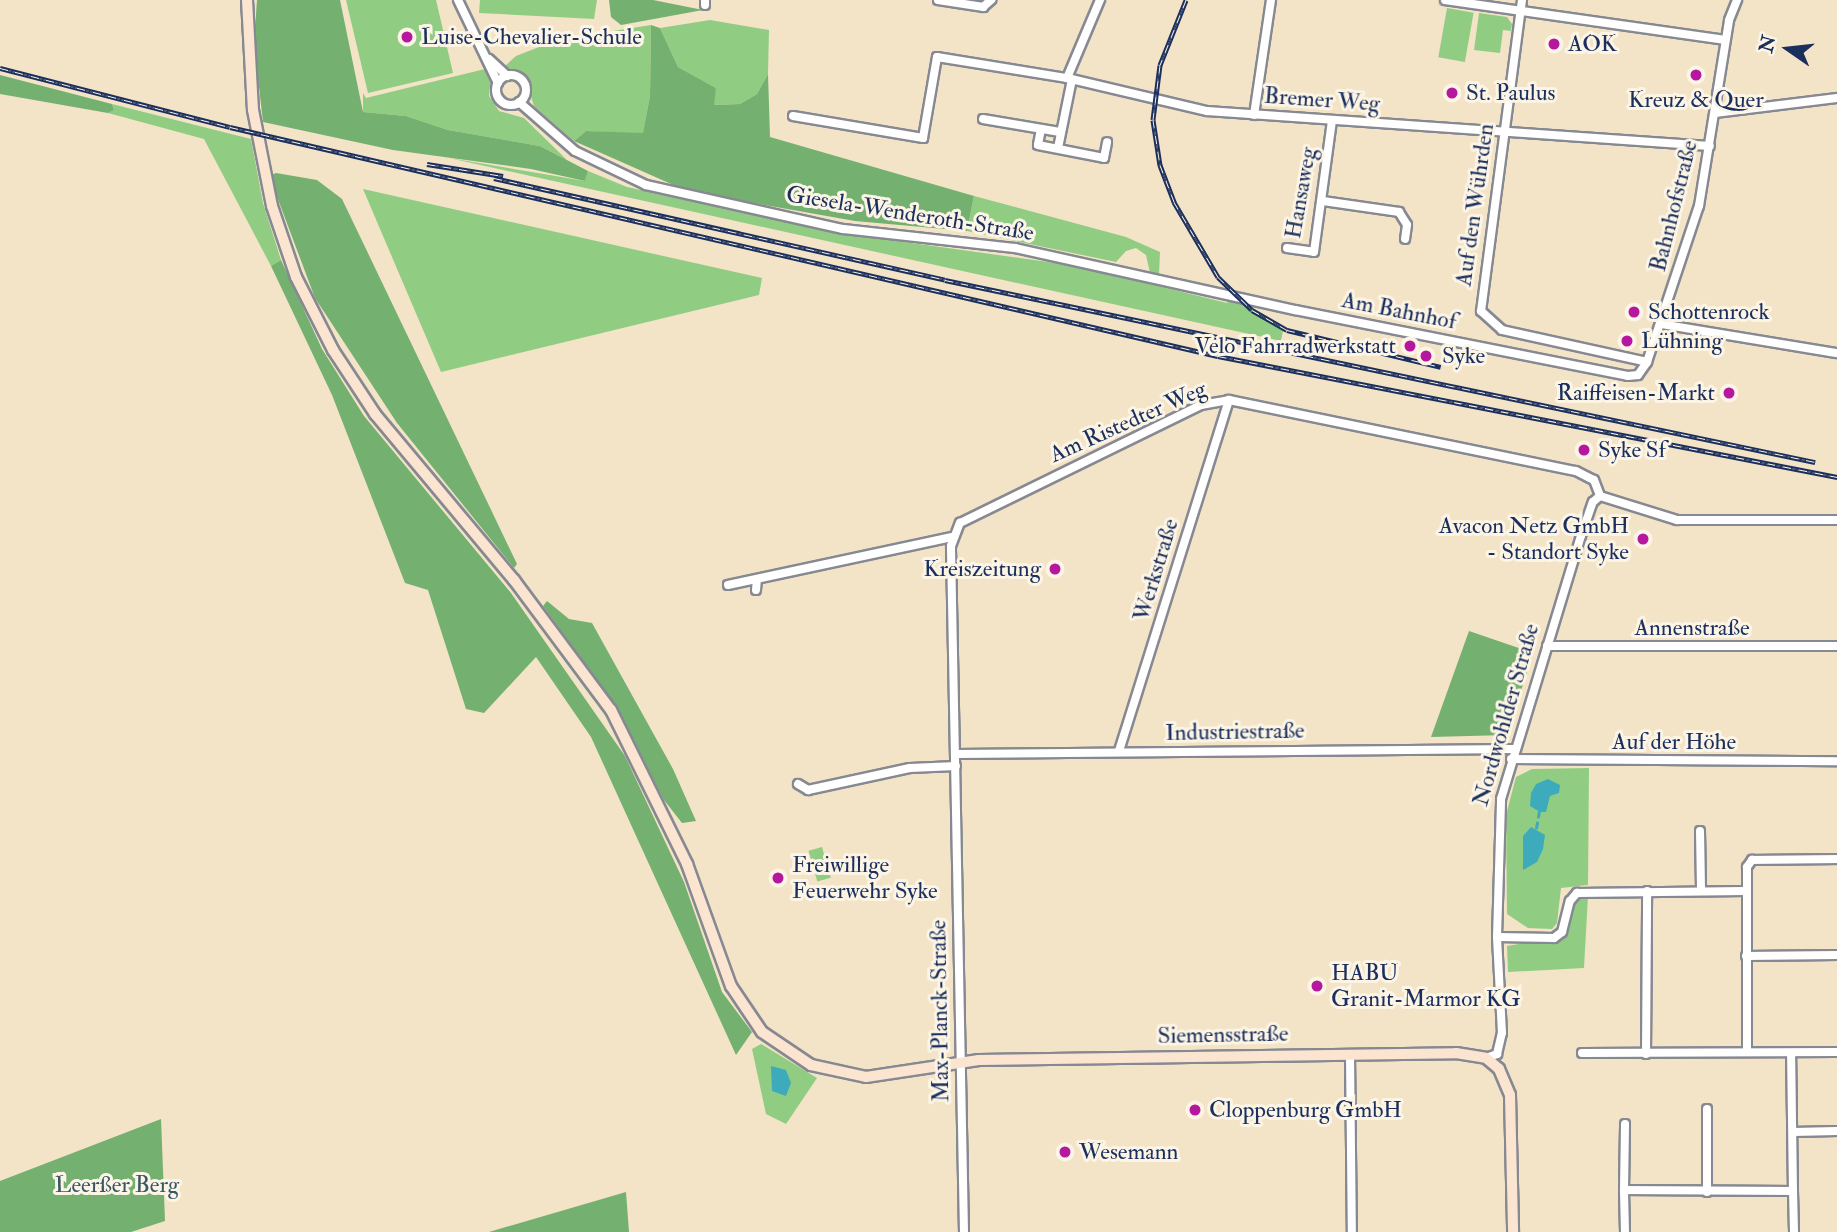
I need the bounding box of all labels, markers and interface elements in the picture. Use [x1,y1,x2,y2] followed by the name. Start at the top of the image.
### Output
[1753,14,1823,84] north arrow
[421,23,642,51] place label: Luise-Chevalier-Schule
[399,29,415,45] marker: Luise-Chevalier-Schule
[1568,30,1617,58] place label: AOK
[1754,33,1781,55] text: N
[1546,36,1562,52] marker: AOK
[1688,67,1704,83] marker: Kreuz & Quer
[1466,79,1555,107] place label: St. Paulus
[1263,82,1381,118] street label: Bremer Weg
[1444,85,1460,101] marker: St. Paulus
[1628,86,1764,114] place label: Kreuz & Quer
[1450,122,1500,288] street label: Auf den Wührden
[1644,137,1704,275] street label: Bahnhofstraße
[1279,145,1323,241] street label: Hansaweg
[784,181,1036,247] street label: Giesela-Wenderoth-Straße
[1339,286,1459,336] street label: Am Bahnhof
[1648,298,1769,326] place label: Schottenrock
[1626,304,1642,320] marker: Schottenrock
[1641,327,1723,355] place label: Lühning
[1195,332,1396,360] place label: Velo Fahrradwerkstatt
[1619,333,1635,349] marker: Lühning
[1402,338,1418,354] marker: Velo Fahrradwerkstatt
[1442,342,1485,370] place label: Syke
[1416,346,1436,366] marker: Syke
[1045,375,1211,469] street label: Am Ristedter Weg
[1557,379,1715,407] place label: Raiffeisen-Markt
[1721,385,1737,401] marker: Raiffeisen-Markt
[1598,436,1666,464] place label: Syke Sf
[1576,442,1592,458] marker: Syke Sf
[1439,512,1629,566] place label: Avacon Netz GmbH - Standort Syke
[1127,515,1185,625] street label: Werkstraße
[1635,531,1651,547] marker: Avacon Netz GmbH - Standort Syke
[924,555,1041,583] place label: Kreiszeitung
[1047,561,1063,577] marker: Kreiszeitung
[1634,614,1750,642] street label: Annenstraße
[1467,621,1545,809] street label: Nordwohlder Straße
[1165,717,1305,747] street label: Industriestraße
[1612,728,1736,756] street label: Auf der Höhe
[792,851,938,905] place label: Freiwillige Feuerwehr Syke
[770,870,786,886] marker: Freiwillige Feuerwehr Syke
[925,920,955,1102] street label: Max-Planck-Straße
[1331,959,1520,1013] place label: HABU Granit-Marmor KG
[1309,978,1325,994] marker: HABU Granit-Marmor KG
[1157,1020,1289,1050] street label: Siemensstraße
[1209,1096,1402,1124] place label: Cloppenburg GmbH
[1187,1102,1203,1118] marker: Cloppenburg GmbH
[1079,1138,1178,1166] place label: Wesemann
[1057,1144,1073,1160] marker: Wesemann
[55,1171,179,1199] park label: Leerßer Berg

